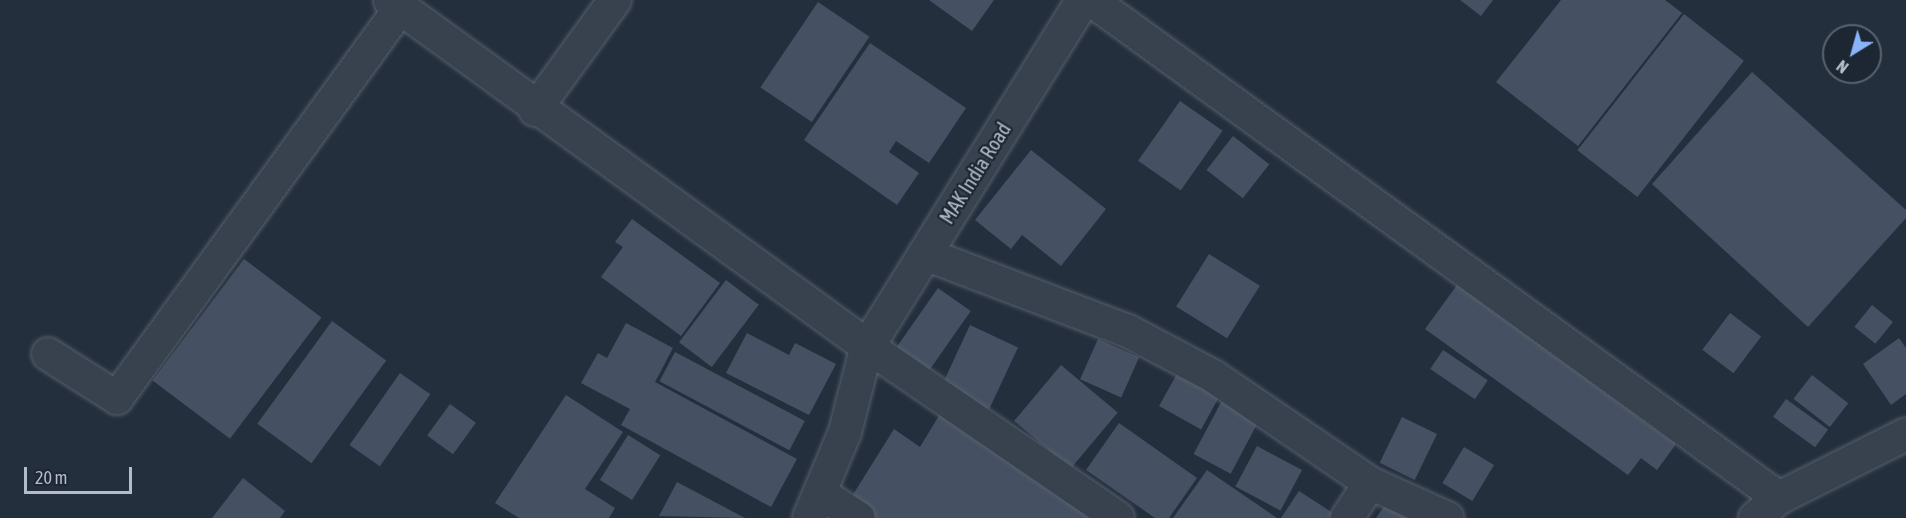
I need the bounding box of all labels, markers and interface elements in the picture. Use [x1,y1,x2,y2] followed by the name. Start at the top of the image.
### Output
[1822,24,1882,84] north arrow
[1833,57,1852,77] text: N
[934,118,1016,228] street label: MAK India Road
[27,455,135,493] scale bar
[35,467,67,488] text: 20 m

